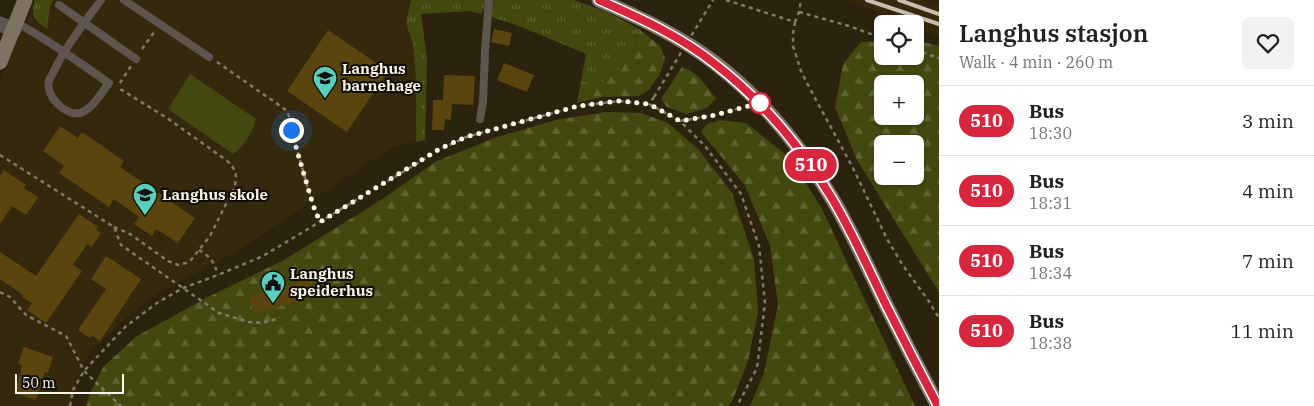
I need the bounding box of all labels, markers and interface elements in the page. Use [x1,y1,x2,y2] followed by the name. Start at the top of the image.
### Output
[874,15,924,185] map controls
[874,15,924,65] button: locate
[959,17,1148,49] text: Langhus stasjon
[1242,17,1294,69] button: heart
[959,52,1113,72] text: Walk · 4 min · 260 m
[342,59,421,95] place label: Langhus barnehage
[312,65,338,99] school or university icon: Langhus barnehage
[874,75,924,125] button: +
[749,92,771,114] unlabelled marker
[1029,99,1064,123] text: Bus
[970,109,1003,132] text: 510
[1242,109,1294,133] text: 3 min
[279,118,304,143] your location
[1029,123,1072,143] text: 18:30
[874,135,924,185] button: −
[782,149,840,181] line badge: 510
[795,153,827,176] text: 510
[1029,169,1064,193] text: Bus
[970,179,1003,202] text: 510
[1242,179,1294,203] text: 4 min
[132,182,158,216] school or university icon: Langhus skole
[162,185,268,204] place label: Langhus skole
[1029,193,1072,213] text: 18:31
[1029,239,1064,263] text: Bus
[970,249,1003,272] text: 510
[1242,249,1294,273] text: 7 min
[1029,263,1072,283] text: 18:34
[290,264,373,300] place label: Langhus speiderhus
[260,270,286,304] public building icon: Langhus speiderhus
[1029,309,1064,333] text: Bus
[970,319,1003,342] text: 510
[1231,319,1294,343] text: 11 min
[1029,333,1072,353] text: 18:38
[15,371,124,394] scale bar
[22,374,55,392] text: 50 m

